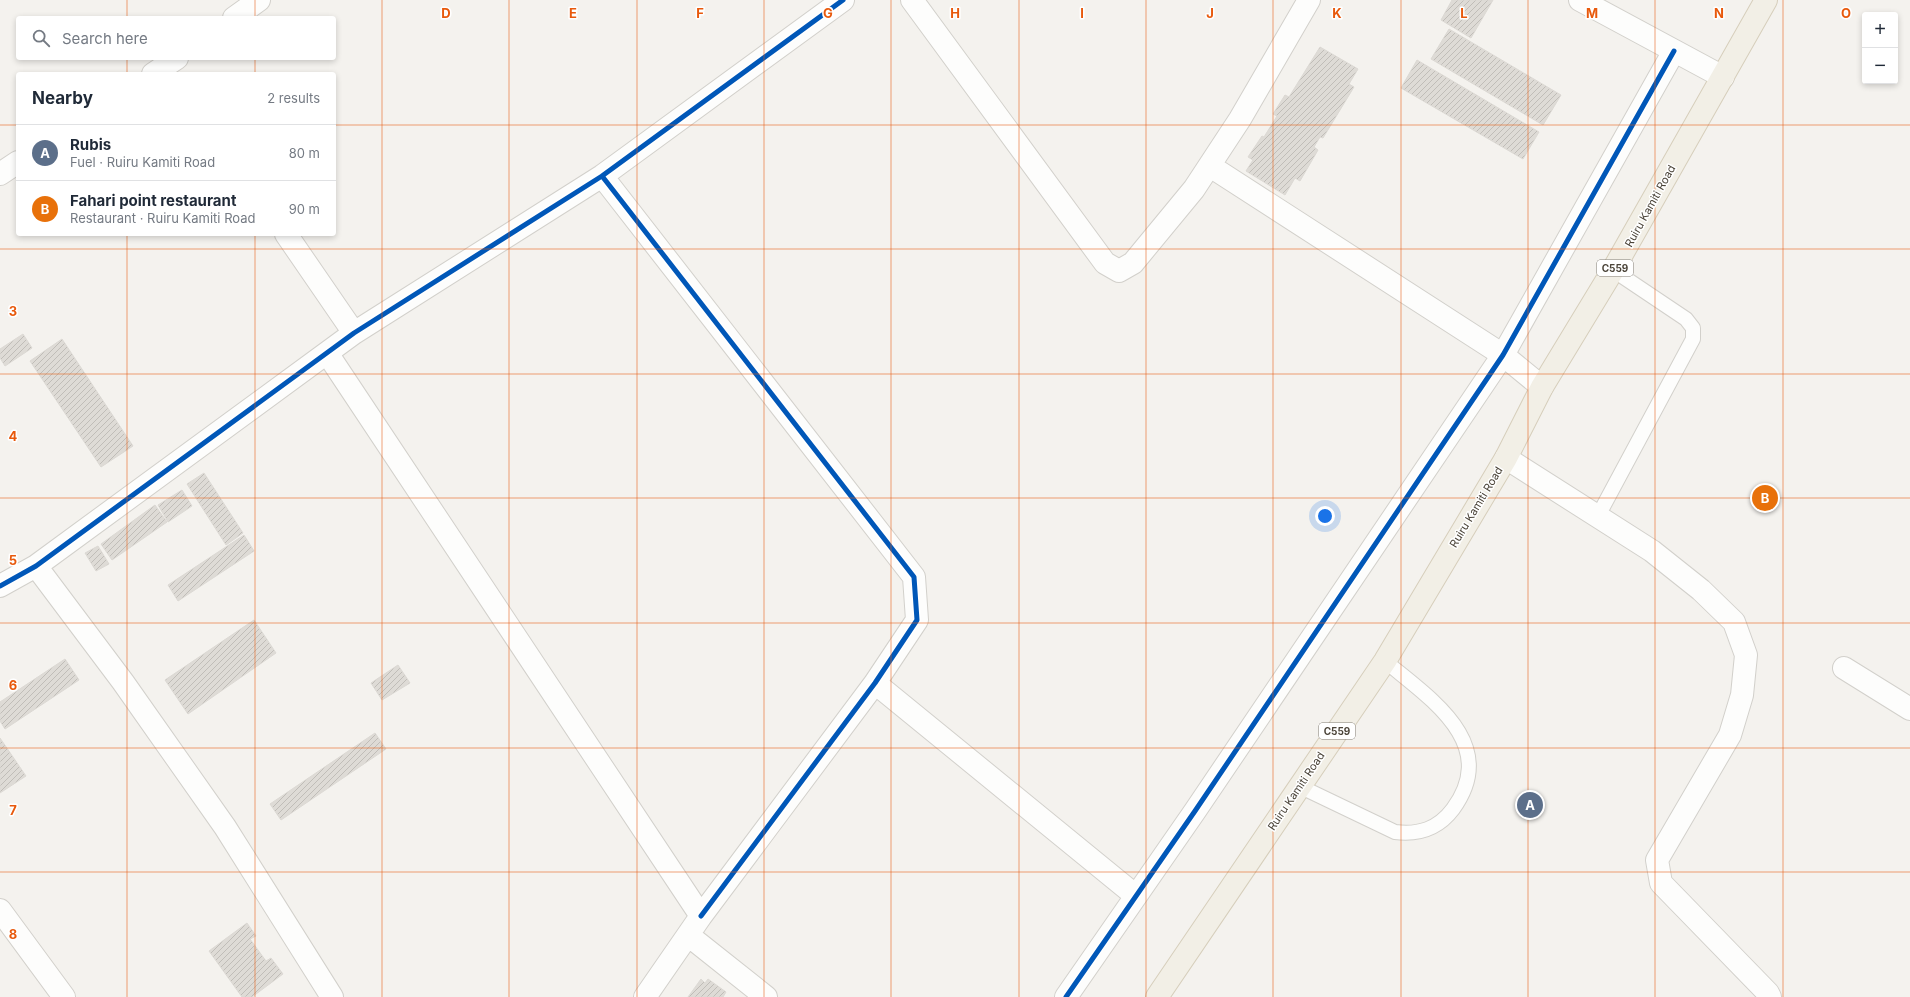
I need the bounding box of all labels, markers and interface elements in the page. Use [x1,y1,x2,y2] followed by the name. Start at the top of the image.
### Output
[441,5,451,21] text: D
[569,5,577,21] text: E
[696,5,704,21] text: F
[823,5,833,21] text: G
[950,5,960,21] text: H
[1080,5,1084,21] text: I
[1206,5,1214,21] text: J
[1332,5,1342,21] text: K
[1460,5,1468,21] text: L
[1586,5,1598,21] text: M
[1714,5,1724,21] text: N
[1841,5,1851,21] text: O
[1862,12,1898,84] map controls
[1862,12,1898,48] button: +
[16,16,336,60] search box
[30,27,52,49] icon: search
[62,29,148,48] text: Search here
[1862,48,1898,84] button: −
[32,88,93,108] text: Nearby
[267,90,320,106] text: 2 results
[70,135,111,154] text: Rubis
[40,145,50,161] text: A
[289,145,320,161] text: 80 m
[70,154,215,170] text: Fuel · Ruiru Kamiti Road
[1622,162,1678,250] street label: Ruiru Kamiti Road
[70,191,236,210] text: Fahari point restaurant
[41,201,49,217] text: B
[289,201,320,217] text: 90 m
[70,210,256,226] text: Restaurant · Ruiru Kamiti Road
[1597,260,1633,276] road number: C559
[9,303,17,319] text: 3
[9,428,18,444] text: 4
[1446,464,1506,550] street label: Ruiru Kamiti Road
[1752,483,1778,513] pin: B
[1315,506,1335,526] your location
[9,552,17,568] text: 5
[9,677,17,693] text: 6
[1319,723,1355,739] road number: C559
[1265,749,1327,833] street label: Ruiru Kamiti Road
[1517,790,1543,820] pin: A
[9,802,17,818] text: 7
[9,926,17,942] text: 8

